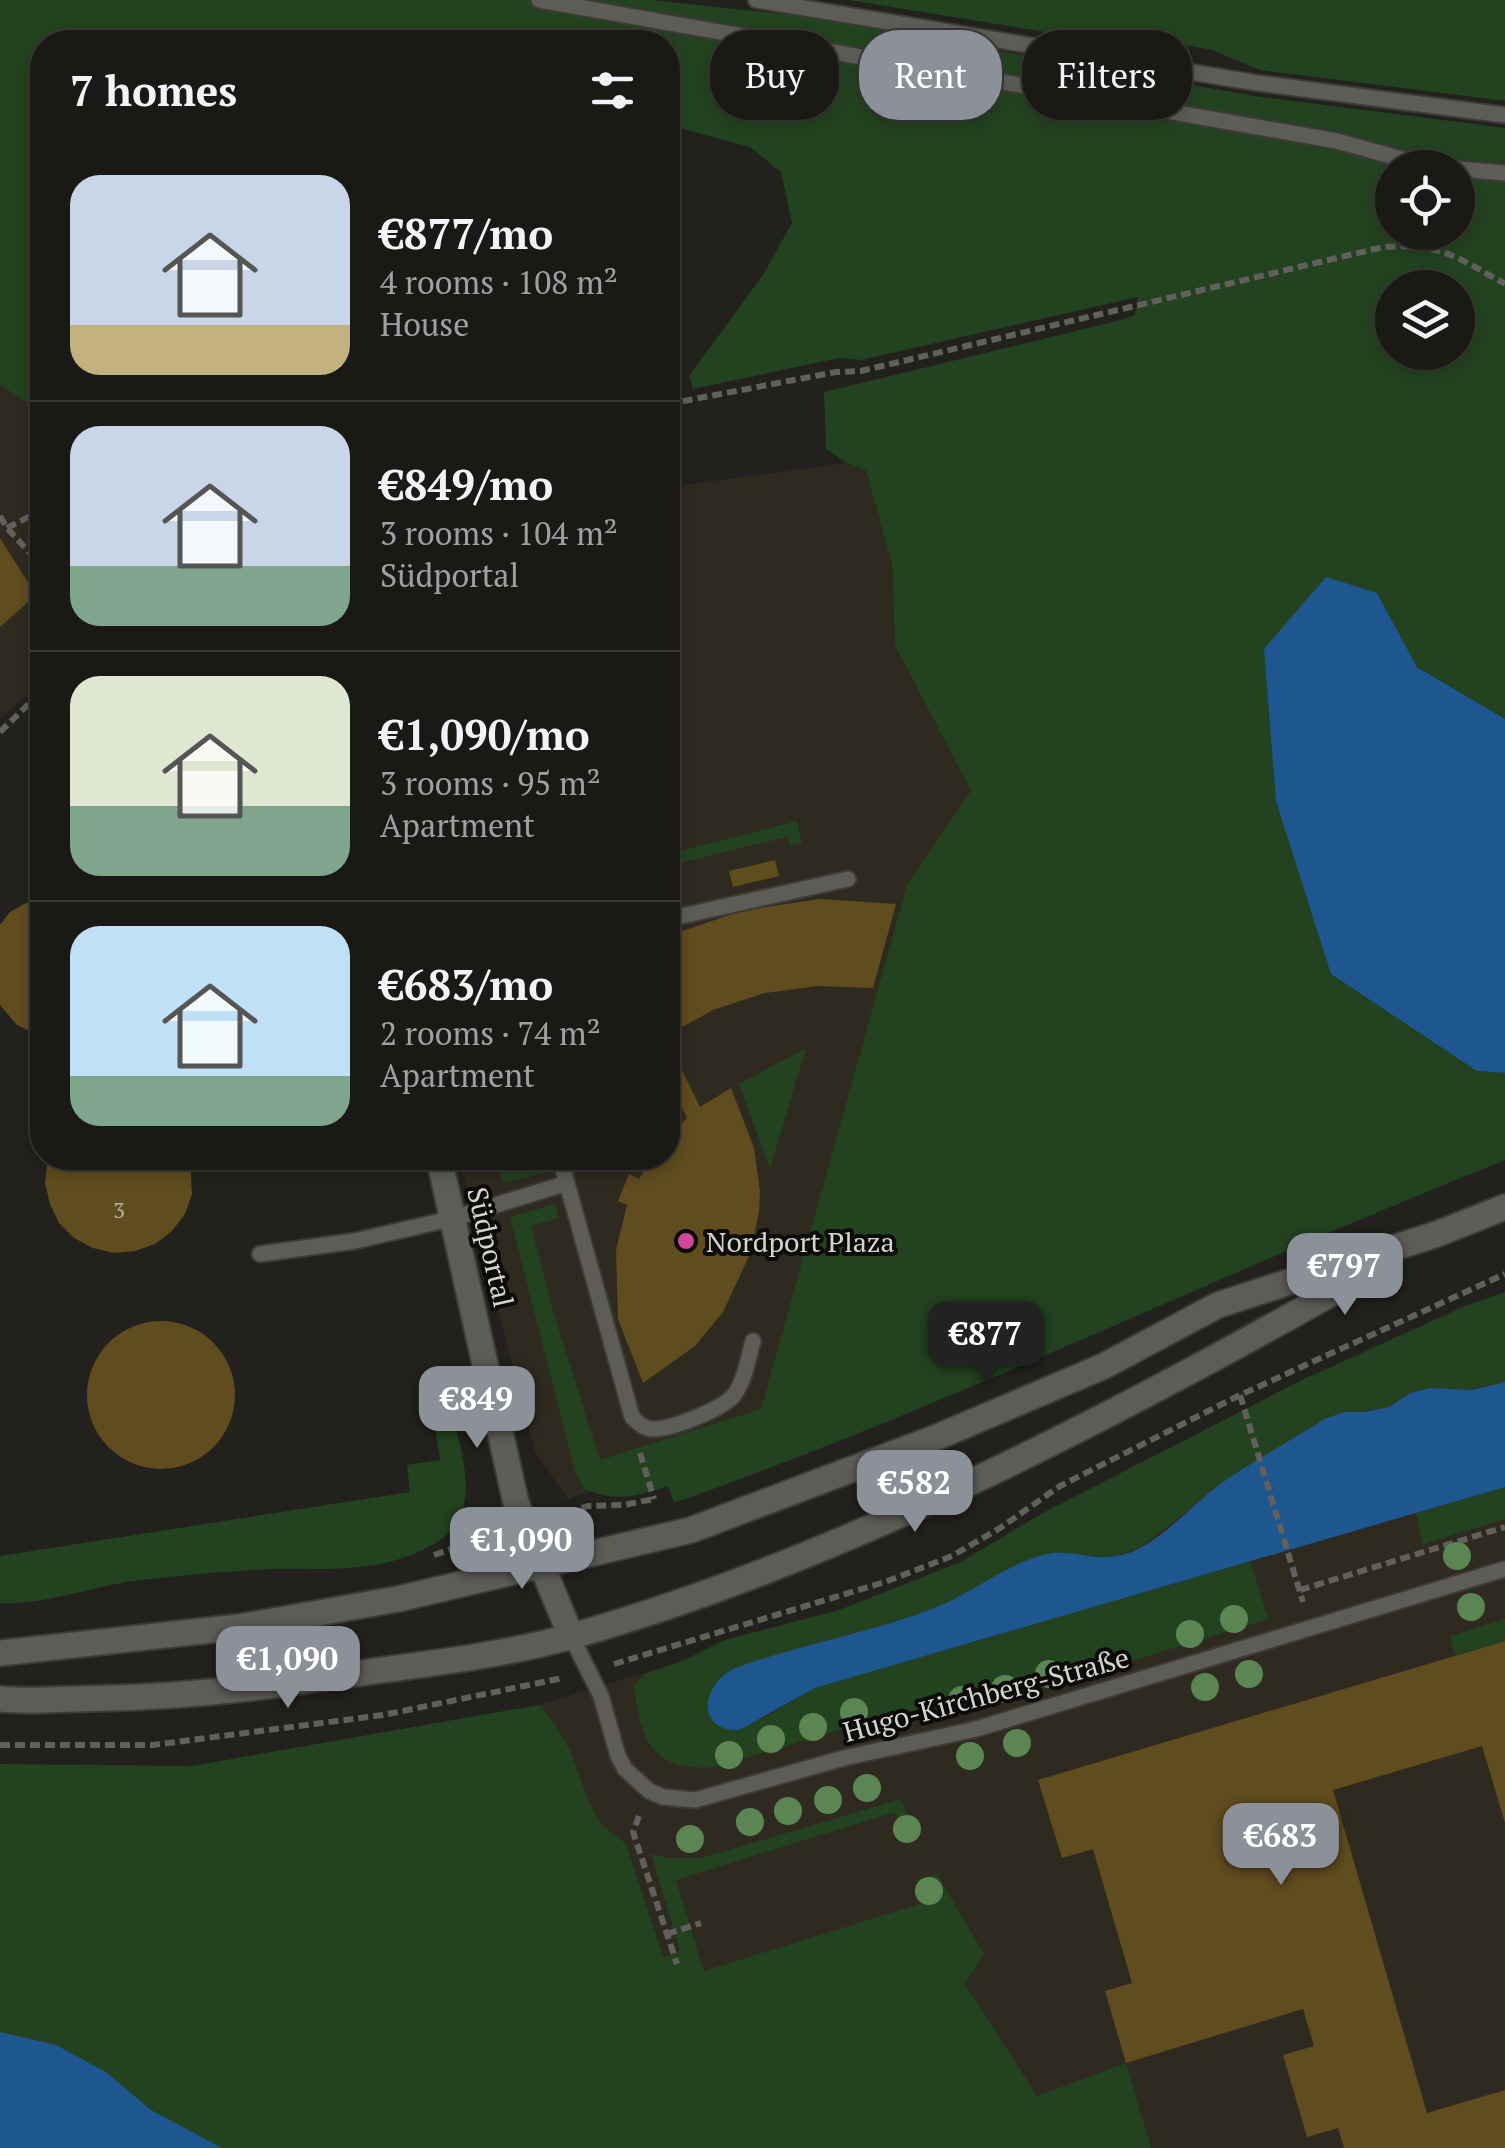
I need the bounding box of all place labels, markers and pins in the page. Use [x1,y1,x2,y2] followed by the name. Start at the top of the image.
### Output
[706,1223,895,1260] place label: Nordport Plaza
[675,1230,697,1252] marker: Nordport Plaza
[1286,1233,1404,1318] pin: €797
[927,1301,1045,1386] pin: €877
[418,1366,536,1451] pin: €849
[856,1450,974,1535] pin: €582
[441,1507,603,1592] pin: €1,090
[207,1626,369,1711] pin: €1,090
[1222,1803,1340,1888] pin: €683

